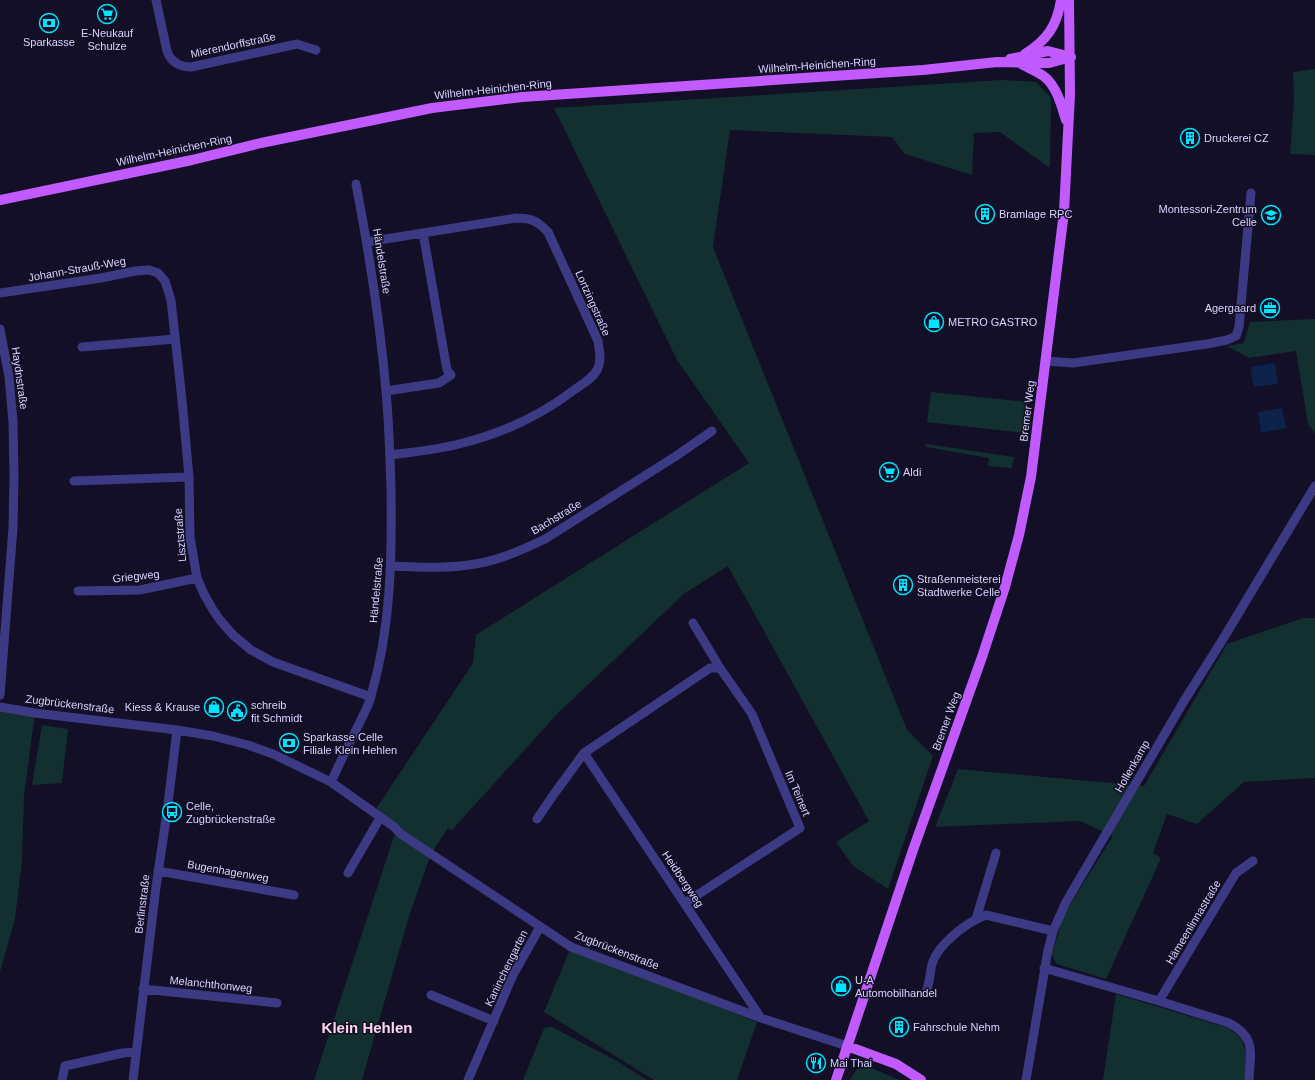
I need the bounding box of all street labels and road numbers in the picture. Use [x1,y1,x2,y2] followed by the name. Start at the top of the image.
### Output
[189,30,277,60] street label: Mierendorffstraße
[758,55,876,75] street label: Wilhelm-Heinichen-Ring
[434,77,552,101] street label: Wilhelm-Heinichen-Ring
[115,132,233,168] street label: Wilhelm-Heinichen-Ring
[371,227,393,295] street label: Händelstraße
[27,255,127,283] street label: Johann-Strauß-Weg
[573,268,613,338] street label: Lortzingstraße
[10,346,30,410] street label: Haydnstraße
[1017,380,1037,442] street label: Bremer Weg
[529,497,583,537] street label: Bachstraße
[172,508,188,562] street label: Lisztstraße
[367,557,385,623] street label: Händelstraße
[112,568,160,584] street label: Griegweg
[930,690,962,752] street label: Bremer Weg
[25,693,115,715] street label: Zugbrückenstraße
[1112,738,1152,794] street label: Hollenkamp
[783,769,813,817] street label: Im Teinert
[660,849,706,909] street label: Heidbergweg
[186,858,270,884] street label: Bugenhagenweg
[132,874,152,934] street label: Berlinstraße
[1163,878,1223,966] street label: Hämeenlinnastraße
[482,928,530,1008] street label: Kaninchengarten
[573,928,661,972] street label: Zugbrückenstraße
[169,974,253,994] street label: Melanchthonweg

